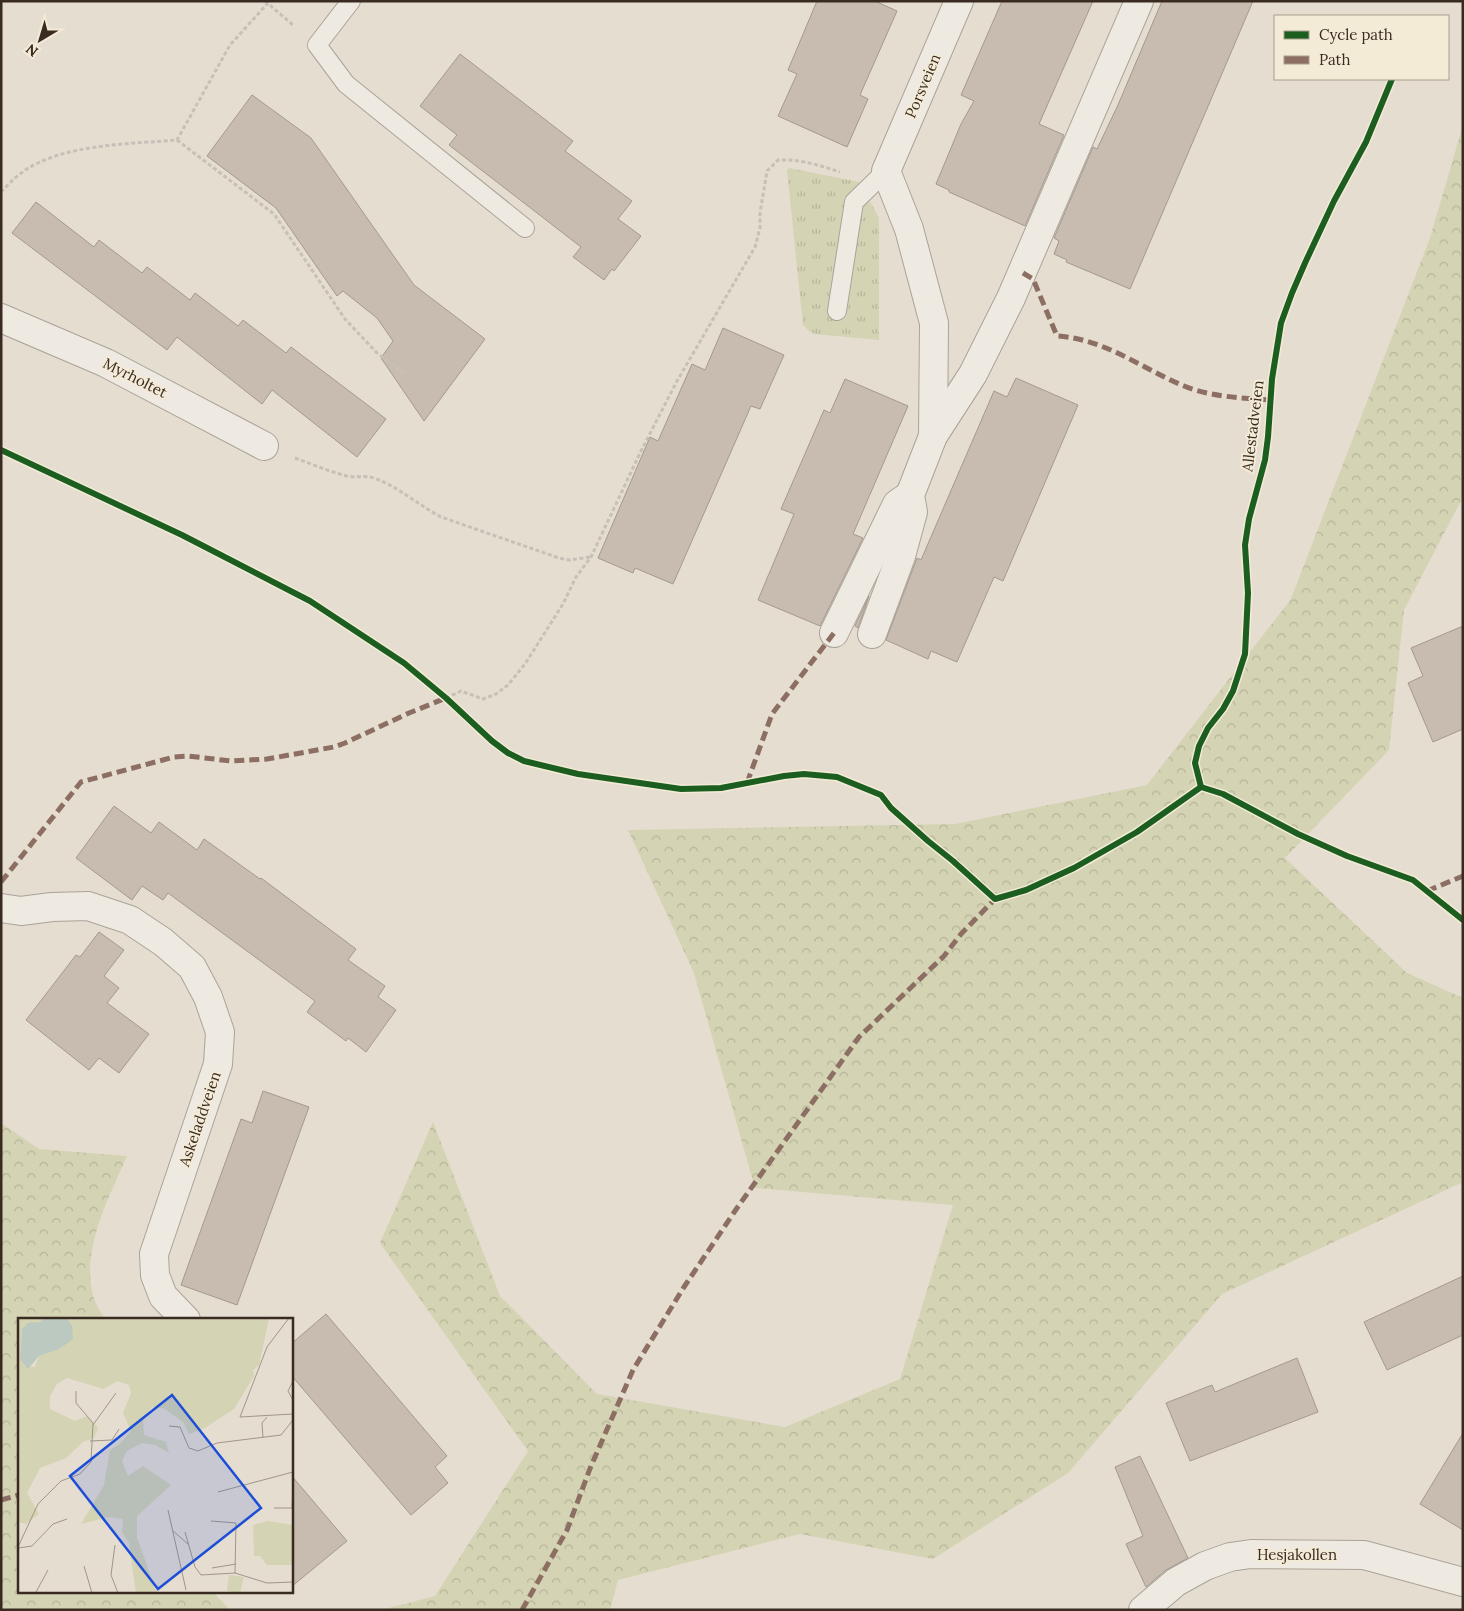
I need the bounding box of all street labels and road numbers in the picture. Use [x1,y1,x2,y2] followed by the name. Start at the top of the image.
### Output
[900,51,945,121] street label: Porsveien
[100,353,171,402] street label: Myrholtet
[1237,379,1268,474] street label: Allestadveien
[174,1069,225,1170] street label: Askeladdveien
[1257,1545,1337,1564] street label: Hesjakollen

